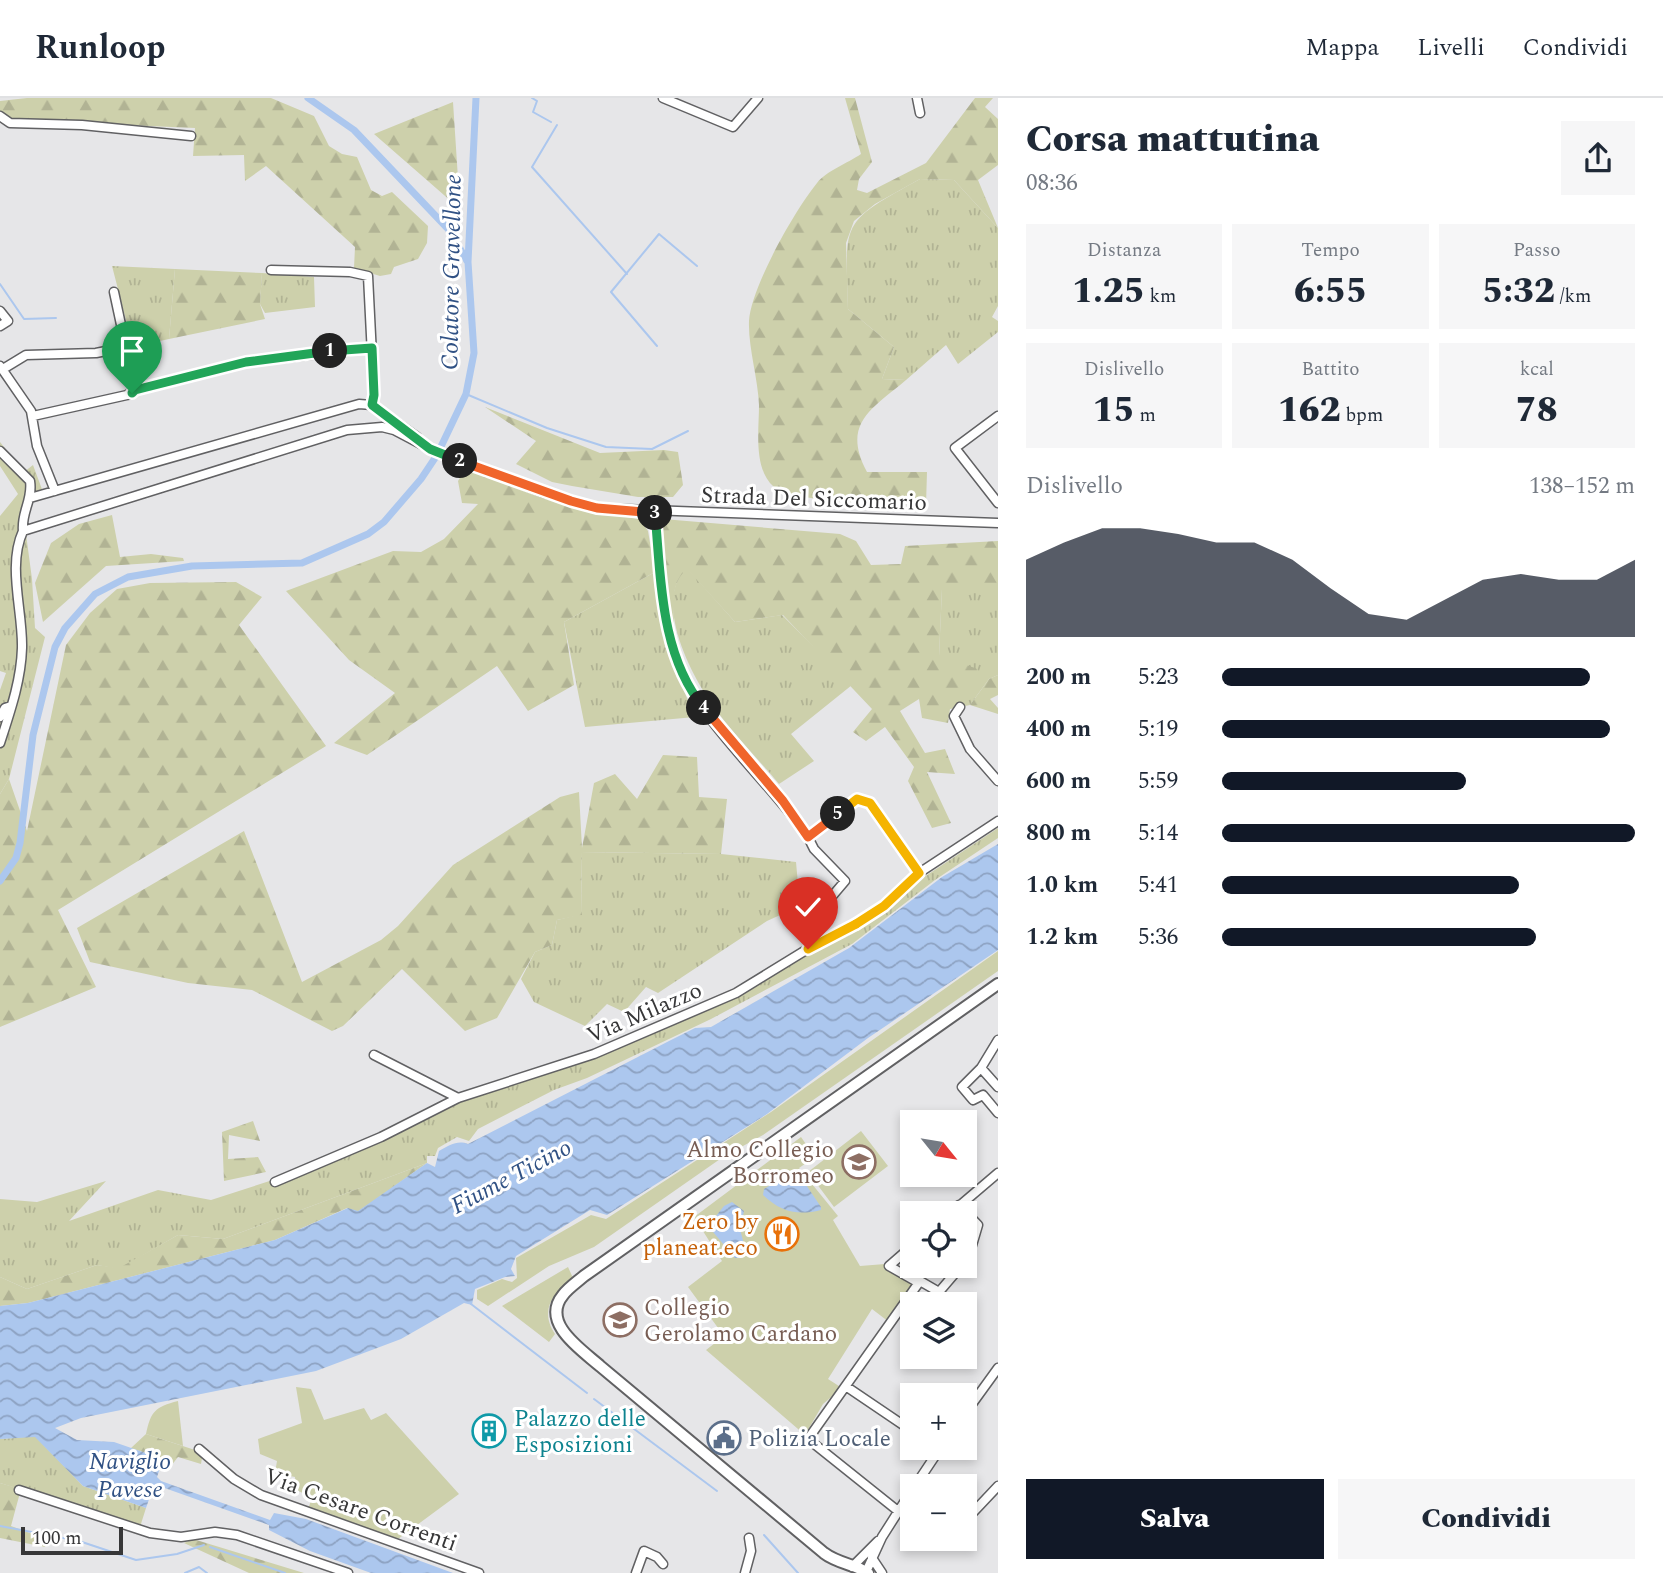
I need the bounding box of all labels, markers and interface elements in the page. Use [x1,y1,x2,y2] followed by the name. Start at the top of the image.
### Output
[35,23,165,73] text: Runloop
[1305,30,1379,66] text: Mappa
[1417,30,1485,66] text: Livelli
[1523,30,1628,66] text: Condividi
[1026,111,1320,169] text: Corsa mattutina
[1561,121,1635,195] button: share
[1026,166,1078,201] text: 08:36
[432,174,472,370] water label: Colatore Gravellone
[1087,236,1161,265] text: Distanza
[1301,236,1360,265] text: Tempo
[1513,236,1561,265] text: Passo
[1072,265,1145,318] text: 1.25
[1294,265,1367,318] text: 6:55
[1482,265,1555,318] text: 5:32
[1145,282,1176,311] text: km
[1555,282,1591,311] text: /km
[102,321,162,393] pin
[113,332,151,370] icon: arrive
[312,334,348,368] pin: 1
[324,336,335,365] text: 1
[1084,355,1164,384] text: Dislivello
[1301,355,1360,384] text: Battito
[1520,355,1554,384] text: kcal
[1093,384,1135,437] text: 15
[1278,384,1341,437] text: 162
[1516,384,1558,437] text: 78
[1135,401,1156,430] text: m
[1341,401,1383,430] text: bpm
[442,444,477,478] pin: 2
[454,446,465,475] text: 2
[1026,469,1123,504] text: Dislivello
[1529,469,1635,504] text: 138–152 m
[700,478,928,521] street label: Strada Del Siccomario
[638,496,672,530] pin: 3
[649,498,660,527] text: 3
[1026,660,1091,695] text: 200 m
[1138,660,1178,695] text: 5:23
[686,690,722,726] pin: 4
[698,693,709,722] text: 4
[1026,712,1091,747] text: 400 m
[1138,712,1178,747] text: 5:19
[1026,764,1091,799] text: 600 m
[1138,764,1178,799] text: 5:59
[820,796,856,832] pin: 5
[832,799,843,828] text: 5
[1026,816,1091,851] text: 800 m
[1138,816,1178,851] text: 5:14
[1026,868,1098,903] text: 1.0 km
[1138,868,1178,903] text: 5:41
[778,877,838,949] pin
[789,888,827,926] icon: check
[1026,920,1098,955] text: 1.2 km
[1138,920,1178,955] text: 5:36
[581,973,708,1053] street label: Via Milazzo
[900,1110,976,1186] north arrow
[900,1110,977,1551] map controls
[445,1130,578,1224] water label: Fiume Ticino
[686,1133,834,1194] place label: Almo Collegio Borromeo
[840,1143,878,1181] school or university icon: Almo Collegio Borromeo
[900,1201,977,1278] button: locate
[643,1205,759,1266] place label: Zero by planeat.eco
[763,1215,801,1253] restaurant icon: Zero by planeat.eco
[644,1291,837,1352] place label: Collegio Gerolamo Cardano
[900,1292,977,1369] button: layers
[601,1301,639,1339] school or university icon: Collegio Gerolamo Cardano
[900,1383,977,1460] button: +
[514,1402,646,1463] place label: Palazzo delle Esposizioni
[470,1412,508,1450] building icon: Palazzo delle Esposizioni
[705,1419,743,1457] public building icon: Polizia Locale
[748,1422,891,1457] place label: Polizia Locale
[89,1444,171,1508] water label: Naviglio Pavese
[259,1459,462,1562] street label: Via Cesare Correnti
[900,1474,977,1551] button: −
[1026,1479,1324,1559] button: Salva
[1338,1479,1635,1559] button: Condividi
[21,1524,122,1556] scale bar
[32,1524,82,1553] text: 100 m

